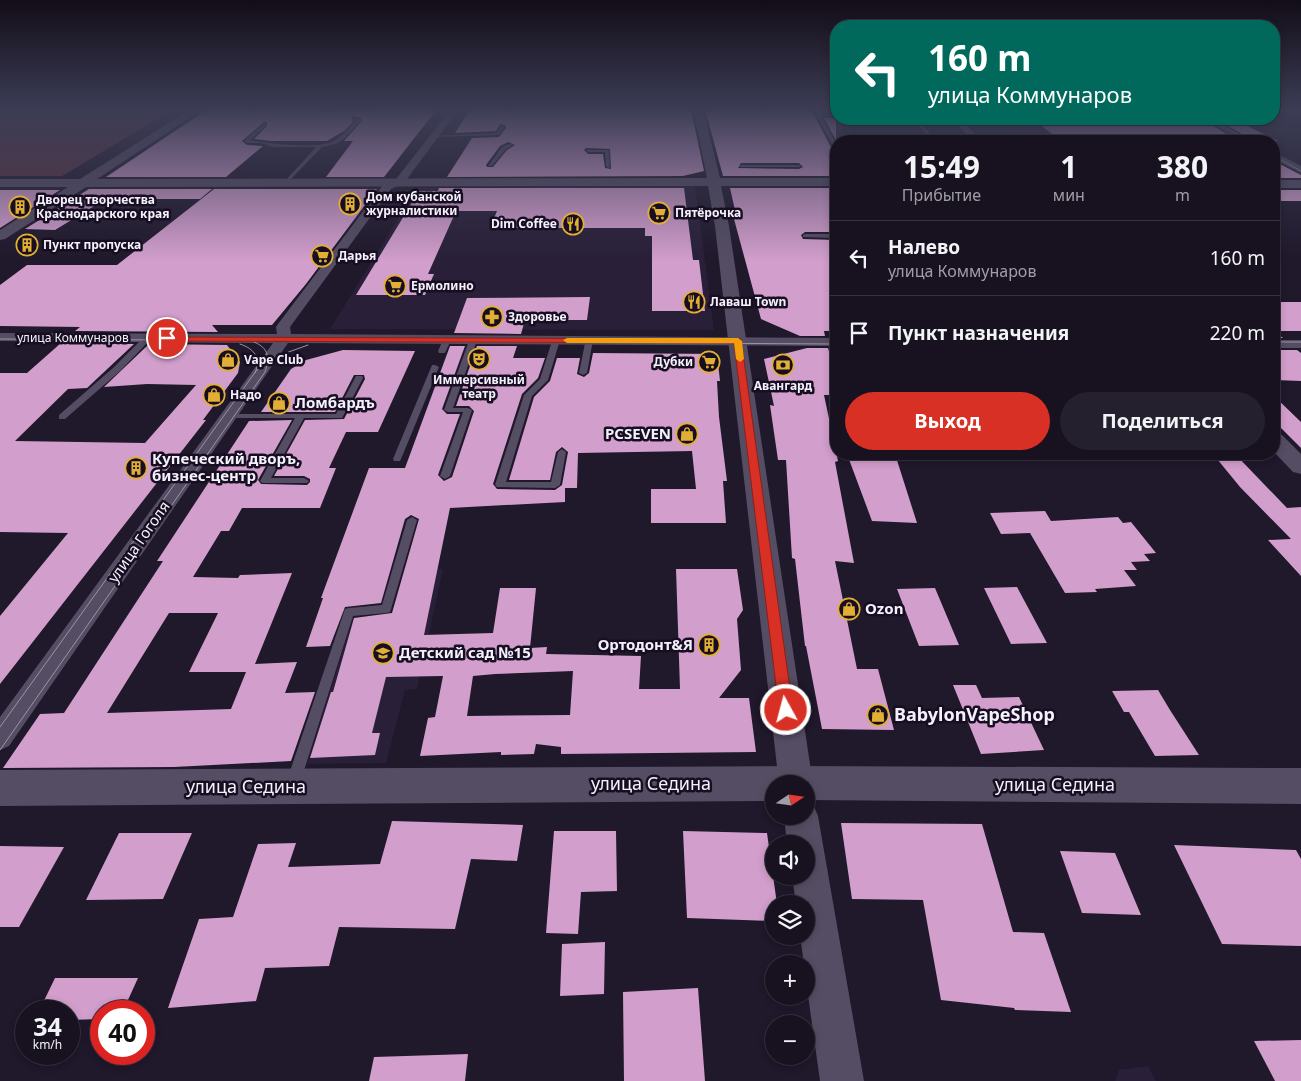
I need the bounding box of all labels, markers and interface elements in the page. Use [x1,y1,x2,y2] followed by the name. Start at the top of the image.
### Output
[928,34,1031,81] text: 160 m
[845,40,910,105] icon: left
[928,79,1132,109] text: улица Коммунаров
[903,146,980,187] text: 15:49
[1060,146,1077,187] text: 1
[1157,146,1208,187] text: 380
[902,184,981,206] text: Прибытие
[1053,184,1085,206] text: мин
[1175,184,1190,206] text: m
[366,188,462,219] place label: Дом кубанской журналистики
[36,191,169,222] place label: Дворец творчества Краснодарского края
[338,192,362,216] building icon: Дом кубанской журналистики
[8,195,32,219] building icon: Дворец творчества Краснодарского края
[647,201,671,225] supermarket icon: Пятёрочка
[675,204,741,221] place label: Пятёрочка
[561,212,585,236] restaurant icon: Dim Coffee
[491,215,557,232] place label: Dim Coffee
[15,233,39,257] building icon: Пункт пропуска
[888,234,960,260] text: Налево
[43,236,141,253] place label: Пункт пропуска
[310,244,334,268] supermarket icon: Дарья
[845,244,873,272] icon: left
[1210,245,1265,271] text: 160 m
[338,247,376,264] place label: Дарья
[888,260,1036,282] text: улица Коммунаров
[383,274,407,298] supermarket icon: Ермолино
[411,277,474,294] place label: Ермолино
[682,290,706,314] restaurant icon: Лаваш Town
[710,293,786,310] place label: Лаваш Town
[480,305,504,329] pharmacy icon: Здоровье
[508,308,567,325] place label: Здоровье
[146,317,188,359] pin
[845,319,873,347] icon: arrive
[888,320,1069,346] text: Пункт назначения
[1210,320,1265,346] text: 220 m
[153,324,181,352] icon: arrive
[17,329,129,346] street label: улица Коммунаров
[467,347,491,371] theatre icon: Иммерсивный театр
[216,348,240,372] shop icon: Vape Club
[697,350,721,374] supermarket icon: Дубки
[244,351,304,368] place label: Vape Club
[654,353,693,370] place label: Дубки
[771,353,795,377] bank icon: Авангард
[433,371,525,402] place label: Иммерсивный театр
[754,377,813,394] place label: Авангард
[202,383,226,407] shop icon: Надо
[230,386,262,403] place label: Надо
[267,391,291,415] shop icon: Ломбардъ
[295,392,375,412] place label: Ломбардъ
[845,392,1050,450] button: Выход
[1060,392,1265,450] button: Поделиться
[675,422,699,446] shop icon: PCSEVEN
[605,423,671,443] place label: PCSEVEN
[152,448,300,485] place label: Купеческий дворъ, бизнес-центр
[124,456,148,480] building icon: Купеческий дворъ, бизнес-центр
[103,497,174,586] street label: улица Гоголя
[837,597,861,621] shop icon: Ozon
[865,598,903,618] place label: Ozon
[697,633,721,657] building icon: Ортодонт&Я
[598,634,693,654] place label: Ортодонт&Я
[371,641,395,665] school or university icon: Детский сад №15
[399,642,531,662] place label: Детский сад №15
[759,683,811,735] position arrow
[894,702,1055,726] place label: BabylonVapeShop
[866,703,890,727] shop icon: BabylonVapeShop
[591,771,711,795] street label: улица Седина
[995,772,1115,796] street label: улица Седина
[186,774,306,798] street label: улица Седина
[765,775,815,825] north arrow
[765,775,815,1065] map controls
[765,835,815,885] button: sound
[765,895,815,945] button: layers
[765,955,815,1005] button: +
[90,1000,155,1065] speed limit sign: 40
[33,1009,62,1043] text: 34
[765,1015,815,1065] button: −
[33,1036,62,1053] text: km/h

